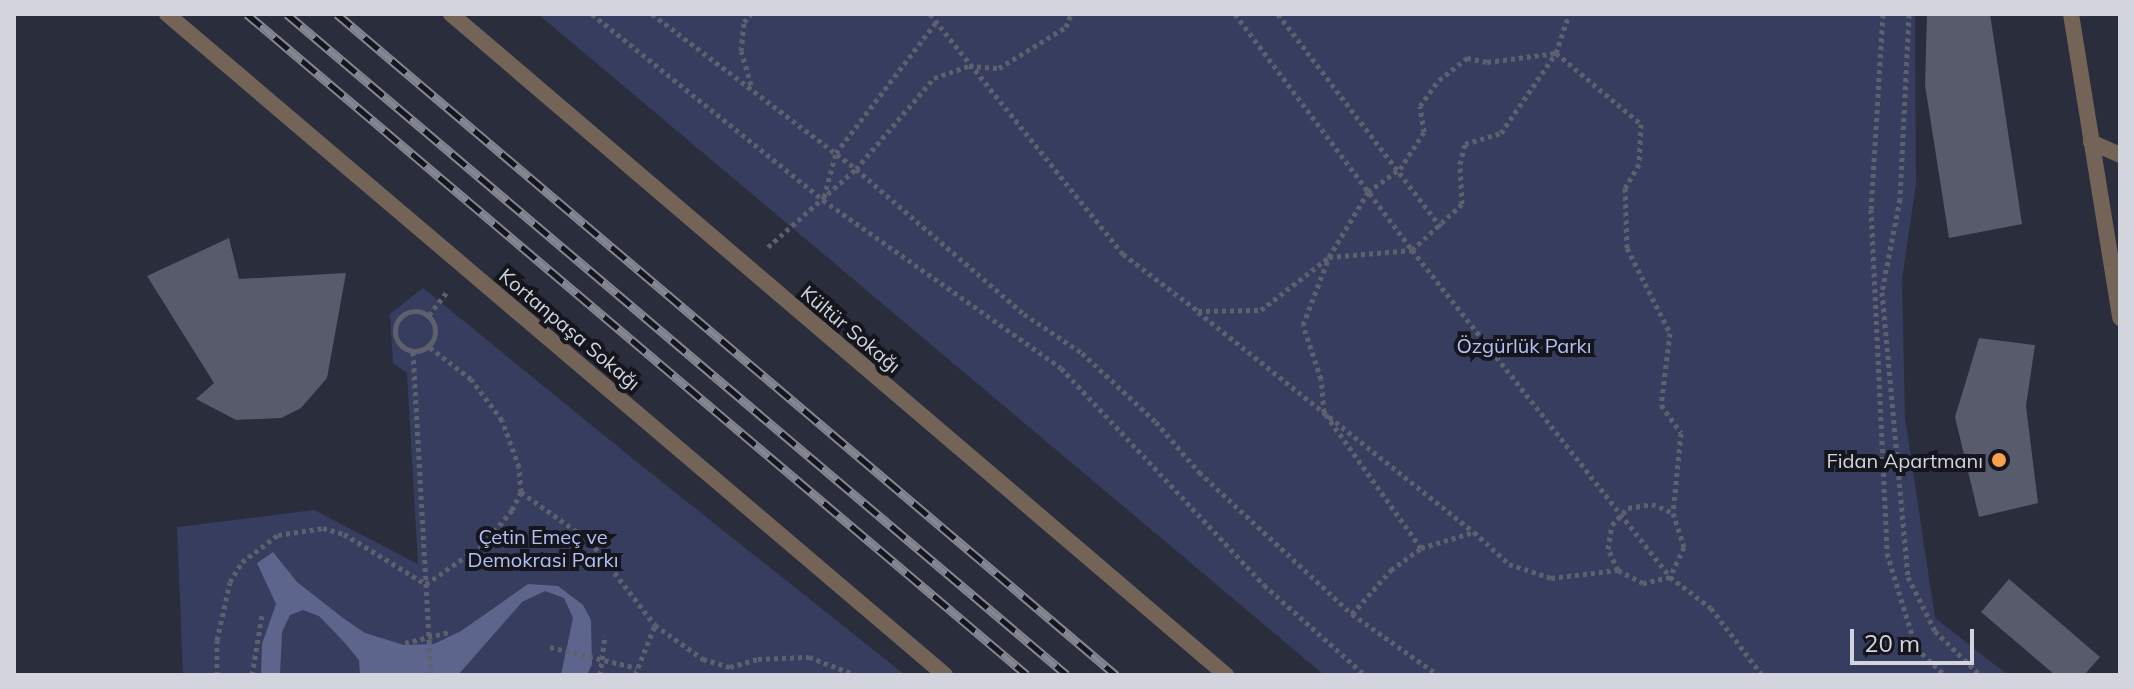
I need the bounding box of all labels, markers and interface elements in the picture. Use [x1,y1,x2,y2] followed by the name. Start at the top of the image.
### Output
[495,263,645,395] street label: Kortanpaşa Sokağı
[796,280,906,378] street label: Kültür Sokağı
[1456,333,1592,357] park label: Özgürlük Parkı
[1827,448,1983,472] place label: Fidan Apartmanı
[1990,451,2008,469] marker: Fidan Apartmanı
[467,525,619,572] park label: Çetin Emeç ve Demokrasi Parkı
[1854,613,1978,663] scale bar
[1864,628,1920,658] text: 20 m

